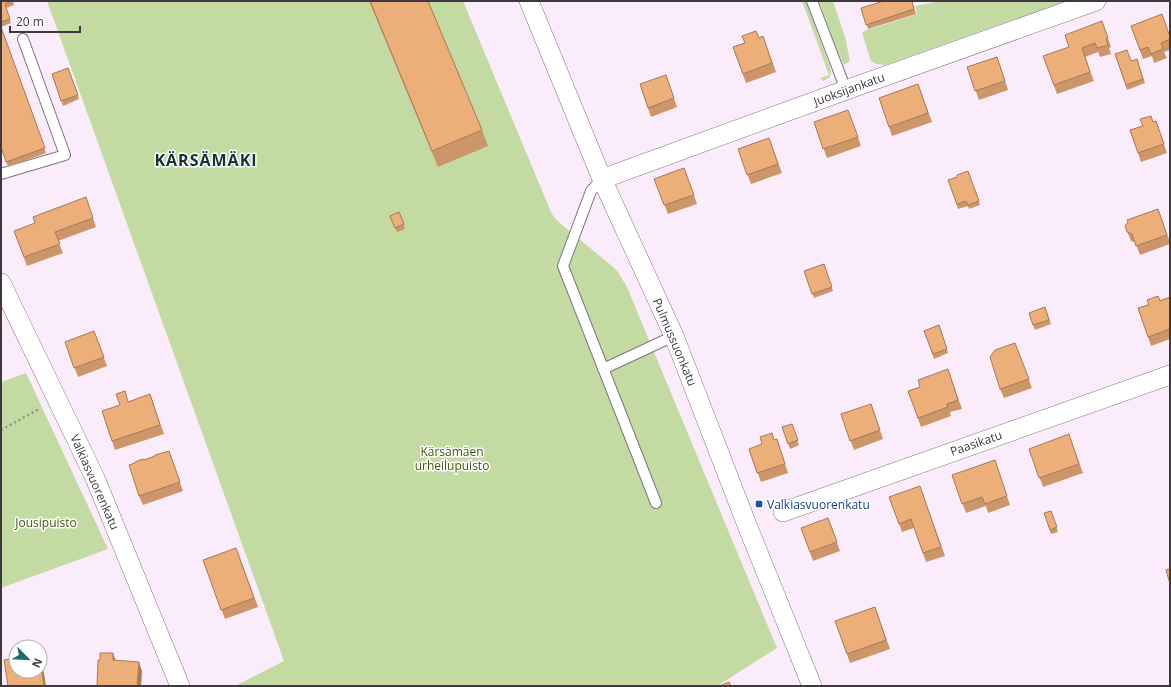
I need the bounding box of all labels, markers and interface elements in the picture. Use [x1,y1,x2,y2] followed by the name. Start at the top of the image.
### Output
[10,8,80,34] scale bar
[16,13,44,30] text: 20 m
[810,68,887,110] street label: Juoksijankatu
[154,149,258,171] district label: KÄRSÄMÄKI
[649,295,701,389] street label: Pulmussuonkatu
[948,426,1004,460] street label: Paasikatu
[66,432,124,532] street label: Valkiasvuorenkatu
[415,443,489,474] park label: Kärsämäen urheilupuisto
[767,496,870,513] place label: Valkiasvuorenkatu
[754,499,764,509] marker: Valkiasvuorenkatu
[14,514,77,531] park label: Jousipuisto
[8,639,48,679] north arrow
[29,656,46,670] text: N

